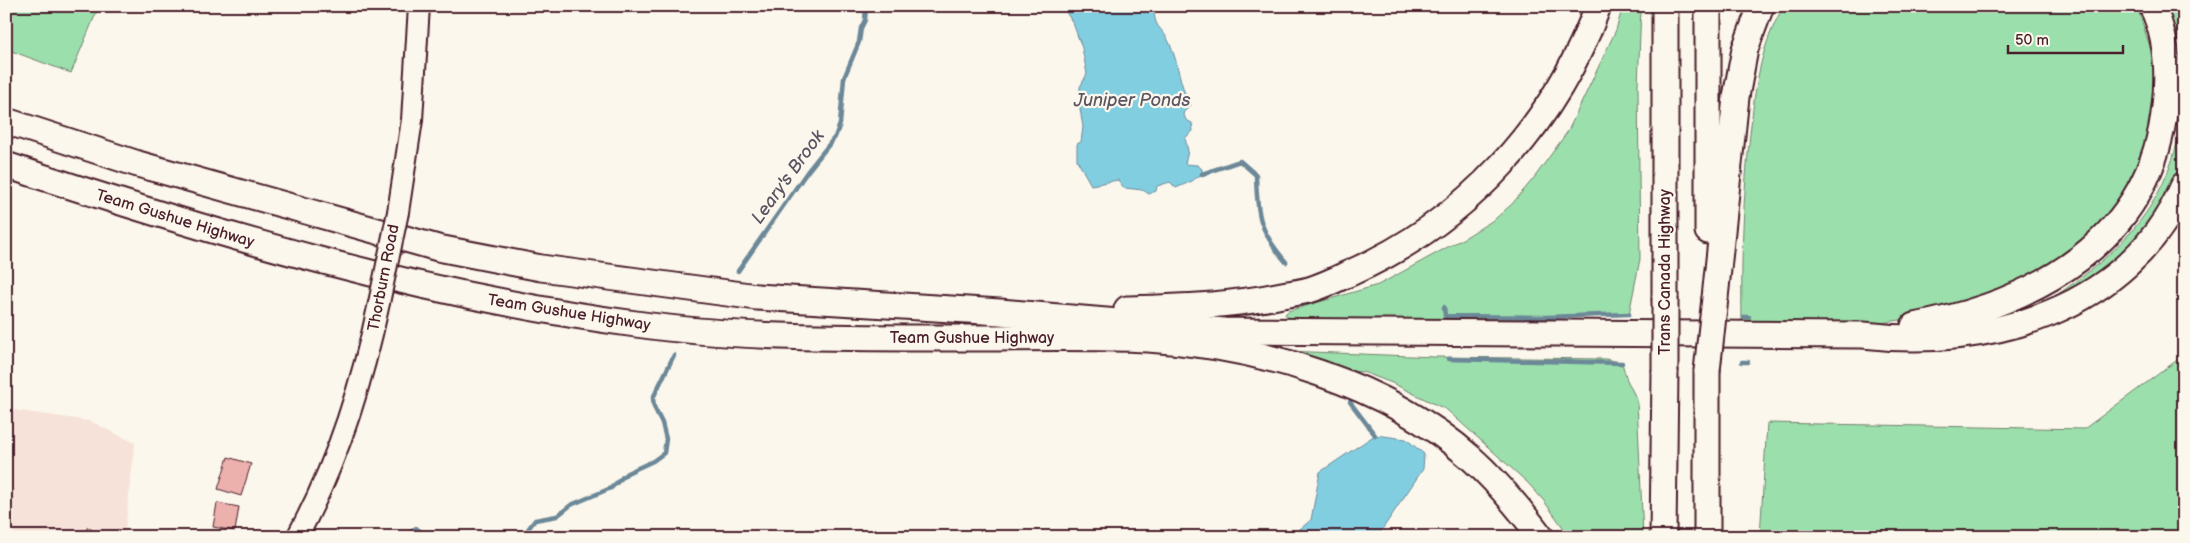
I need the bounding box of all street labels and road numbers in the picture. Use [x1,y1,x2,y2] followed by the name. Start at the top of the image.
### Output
[93,186,257,252] street label: Team Gushue Highway
[1656,188,1675,355] street label: Trans Canada Highway
[364,223,404,333] street label: Thorburn Road
[486,291,653,335] street label: Team Gushue Highway
[890,329,1055,348] street label: Team Gushue Highway

